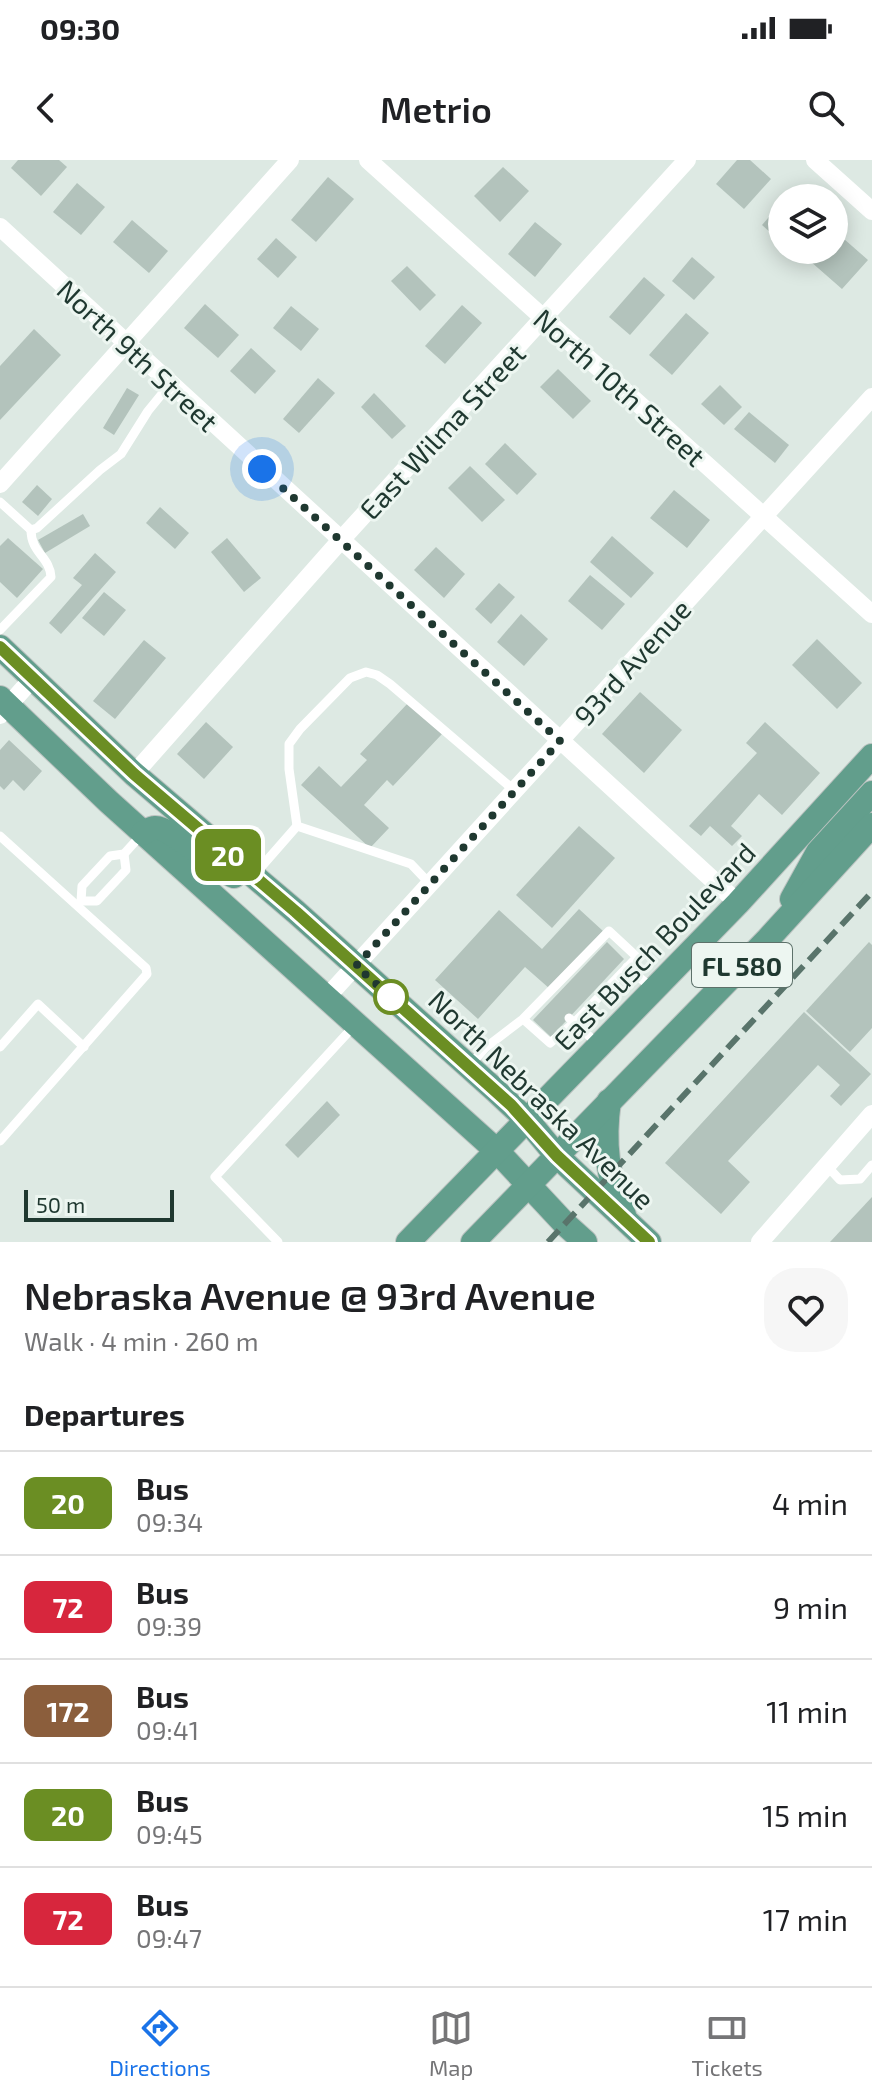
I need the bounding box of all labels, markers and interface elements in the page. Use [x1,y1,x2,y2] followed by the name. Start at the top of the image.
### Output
[40,10,120,46] text: 09:30
[24,86,68,130] icon: back
[804,86,848,130] icon: search
[380,87,492,130] text: Metrio
[768,184,848,264] map controls
[768,184,848,264] button: layers
[51,272,225,438] street label: North 9th Street
[527,301,713,473] street label: North 10th Street
[352,336,532,526] street label: East Wilma Street
[242,449,282,489] your location
[567,592,697,732] street label: 93rd Avenue
[192,829,264,881] line badge: 20
[546,835,762,1057] street label: East Busch Boulevard
[211,838,245,872] text: 20
[692,943,792,987] road number: FL 580
[374,980,408,1014] unlabelled marker
[422,982,662,1216] street label: North Nebraska Avenue
[24,1186,174,1222] scale bar
[36,1191,85,1217] text: 50 m
[764,1268,848,1352] button: heart
[24,1272,596,1318] text: Nebraska Avenue @ 93rd Avenue
[24,1325,259,1356] text: Walk · 4 min · 260 m
[24,1396,185,1432] text: Departures
[136,1470,189,1506] text: Bus
[772,1485,848,1521] text: 4 min
[51,1486,85,1520] text: 20
[136,1506,203,1537] text: 09:34
[136,1574,189,1610] text: Bus
[773,1589,848,1625] text: 9 min
[52,1590,84,1624] text: 72
[136,1610,202,1641] text: 09:39
[136,1678,189,1714] text: Bus
[766,1693,848,1729] text: 11 min
[46,1694,90,1728] text: 172
[136,1714,199,1745] text: 09:41
[136,1782,189,1818] text: Bus
[762,1797,848,1833] text: 15 min
[51,1798,85,1832] text: 20
[136,1818,203,1849] text: 09:45
[136,1886,189,1922] text: Bus
[763,1901,848,1937] text: 17 min
[52,1902,84,1936] text: 72
[136,1922,202,1953] text: 09:47
[109,2006,211,2080] tab: Directions
[429,2006,473,2080] tab: Map
[692,2006,763,2080] tab: Tickets

